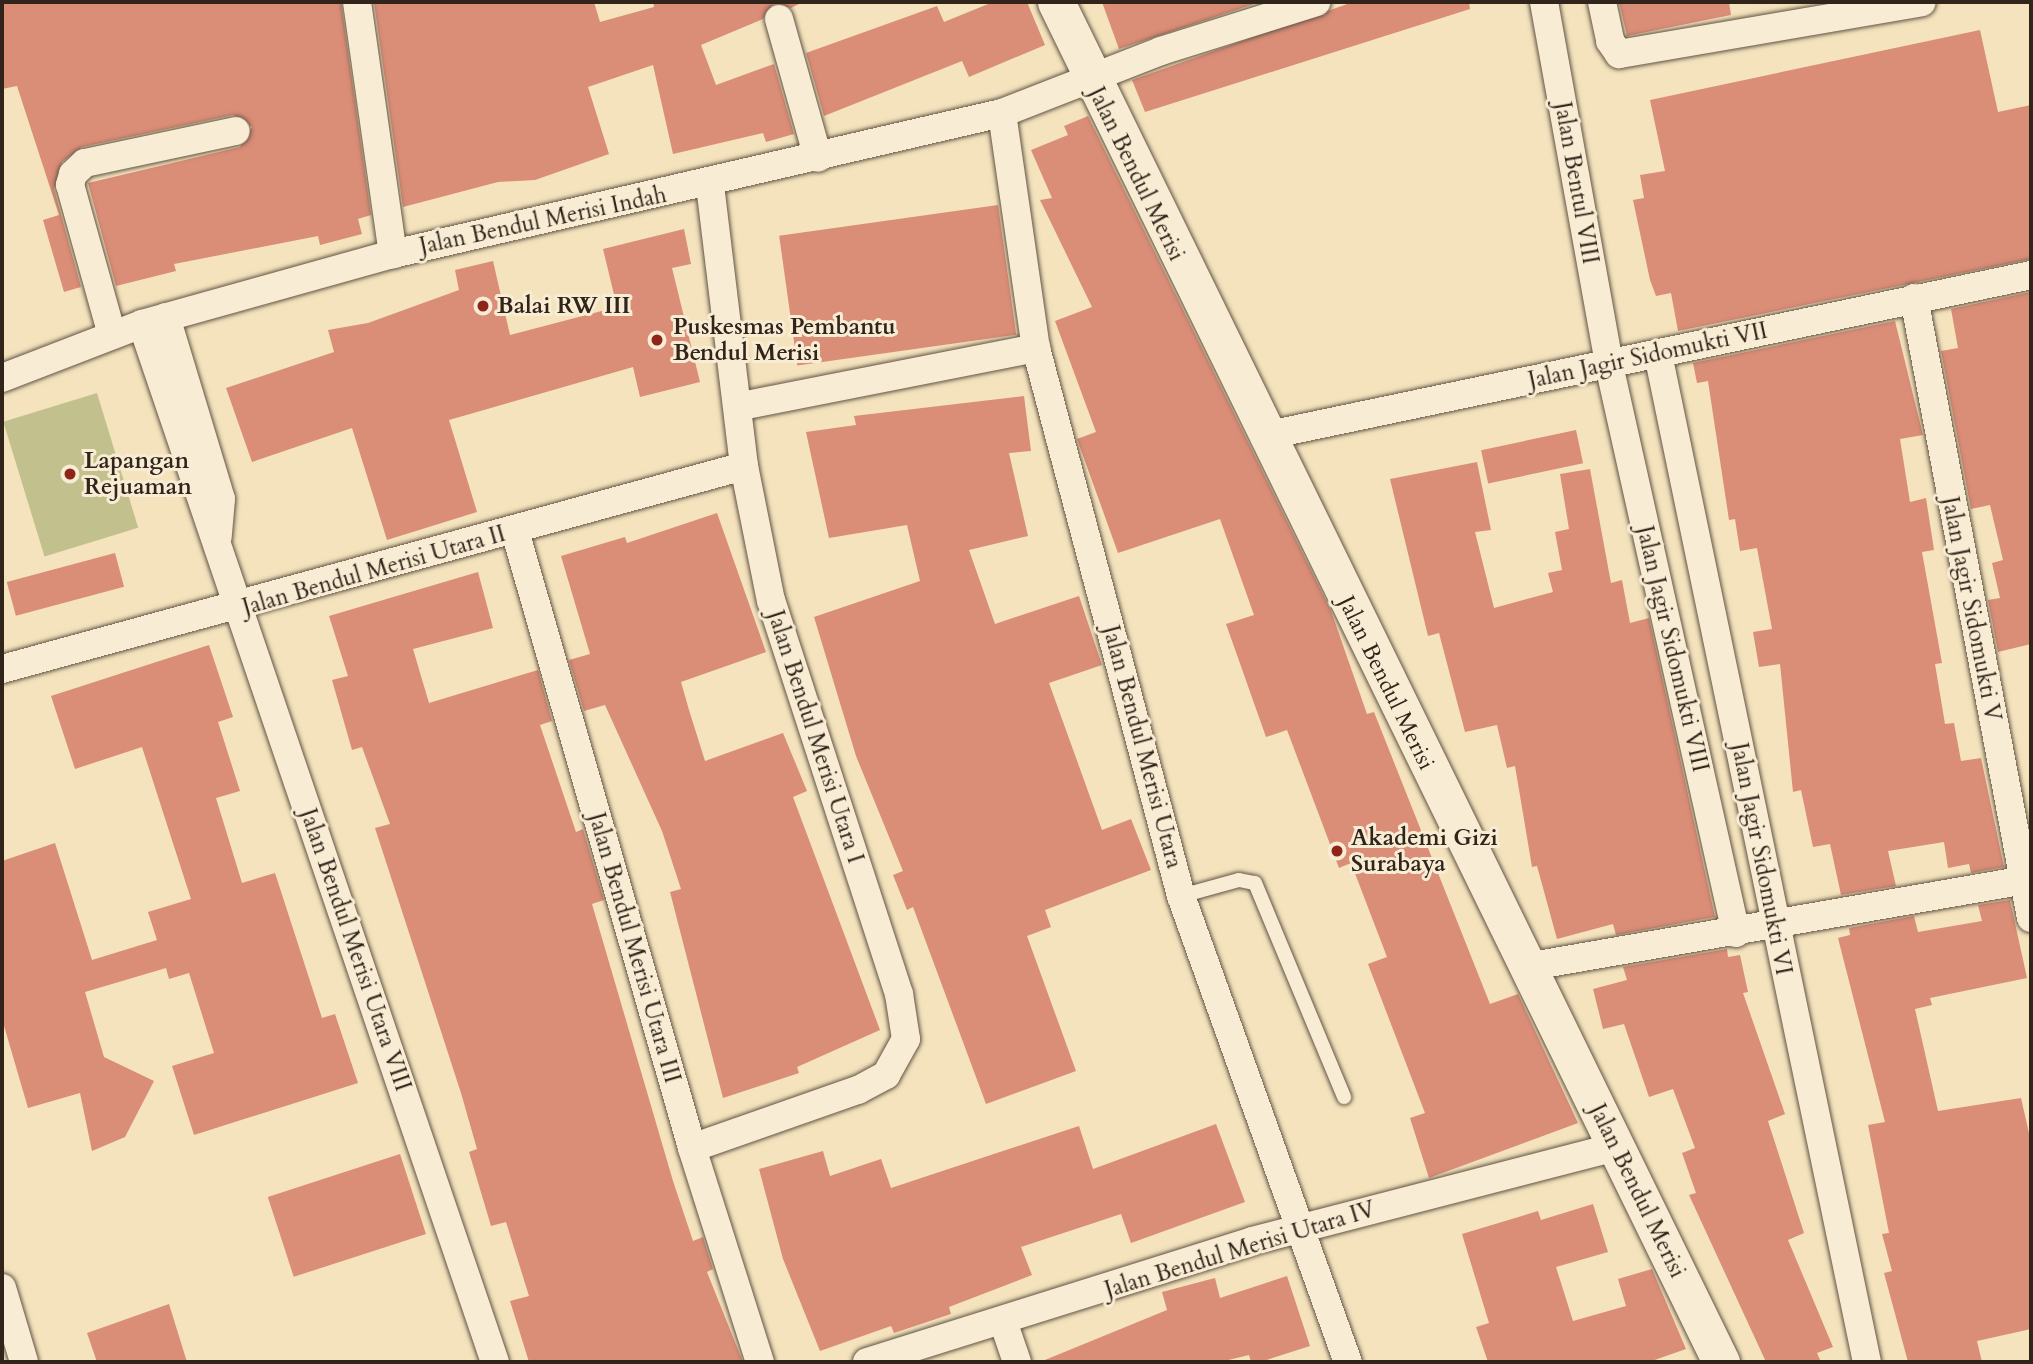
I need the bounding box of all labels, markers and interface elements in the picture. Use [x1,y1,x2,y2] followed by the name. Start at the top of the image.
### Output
[1082,83,1190,265] street label: Jalan Bendul Merisi
[1548,100,1604,266] street label: Jalan Bentul VIII
[417,181,669,261] street label: Jalan Bendul Merisi Indah
[497,292,630,320] place label: Balai RW III
[475,298,491,314] marker: Balai RW III
[673,313,896,367] place label: Puskesmas Pembantu Bendul Merisi
[1526,317,1770,395] street label: Jalan Jagir Sidomukti VII
[647,330,667,350] marker: Puskesmas Pembantu Bendul Merisi
[84,447,192,501] place label: Lapangan Rejuaman
[62,466,78,482] marker: Lapangan Rejuaman
[1936,494,2006,724] street label: Jalan Jagir Sidomukti V
[239,520,509,622] street label: Jalan Bendul Merisi Utara II
[1630,523,1714,775] street label: Jalan Jagir Sidomukti VIII
[1332,592,1440,774] street label: Jalan Bendul Merisi
[761,607,869,867] street label: Jalan Bendul Merisi Utara I
[1096,622,1188,872] street label: Jalan Bendul Merisi Utara
[1725,740,1797,978] street label: Jalan Jagir Sidomukti VI
[294,805,416,1095] street label: Jalan Bendul Merisi Utara VIII
[582,810,686,1086] street label: Jalan Bendul Merisi Utara III
[1351,824,1498,878] place label: Akademi Gizi Surabaya
[1329,843,1345,859] marker: Akademi Gizi Surabaya
[1583,1100,1691,1282] street label: Jalan Bendul Merisi
[1101,1196,1379,1304] street label: Jalan Bendul Merisi Utara IV

